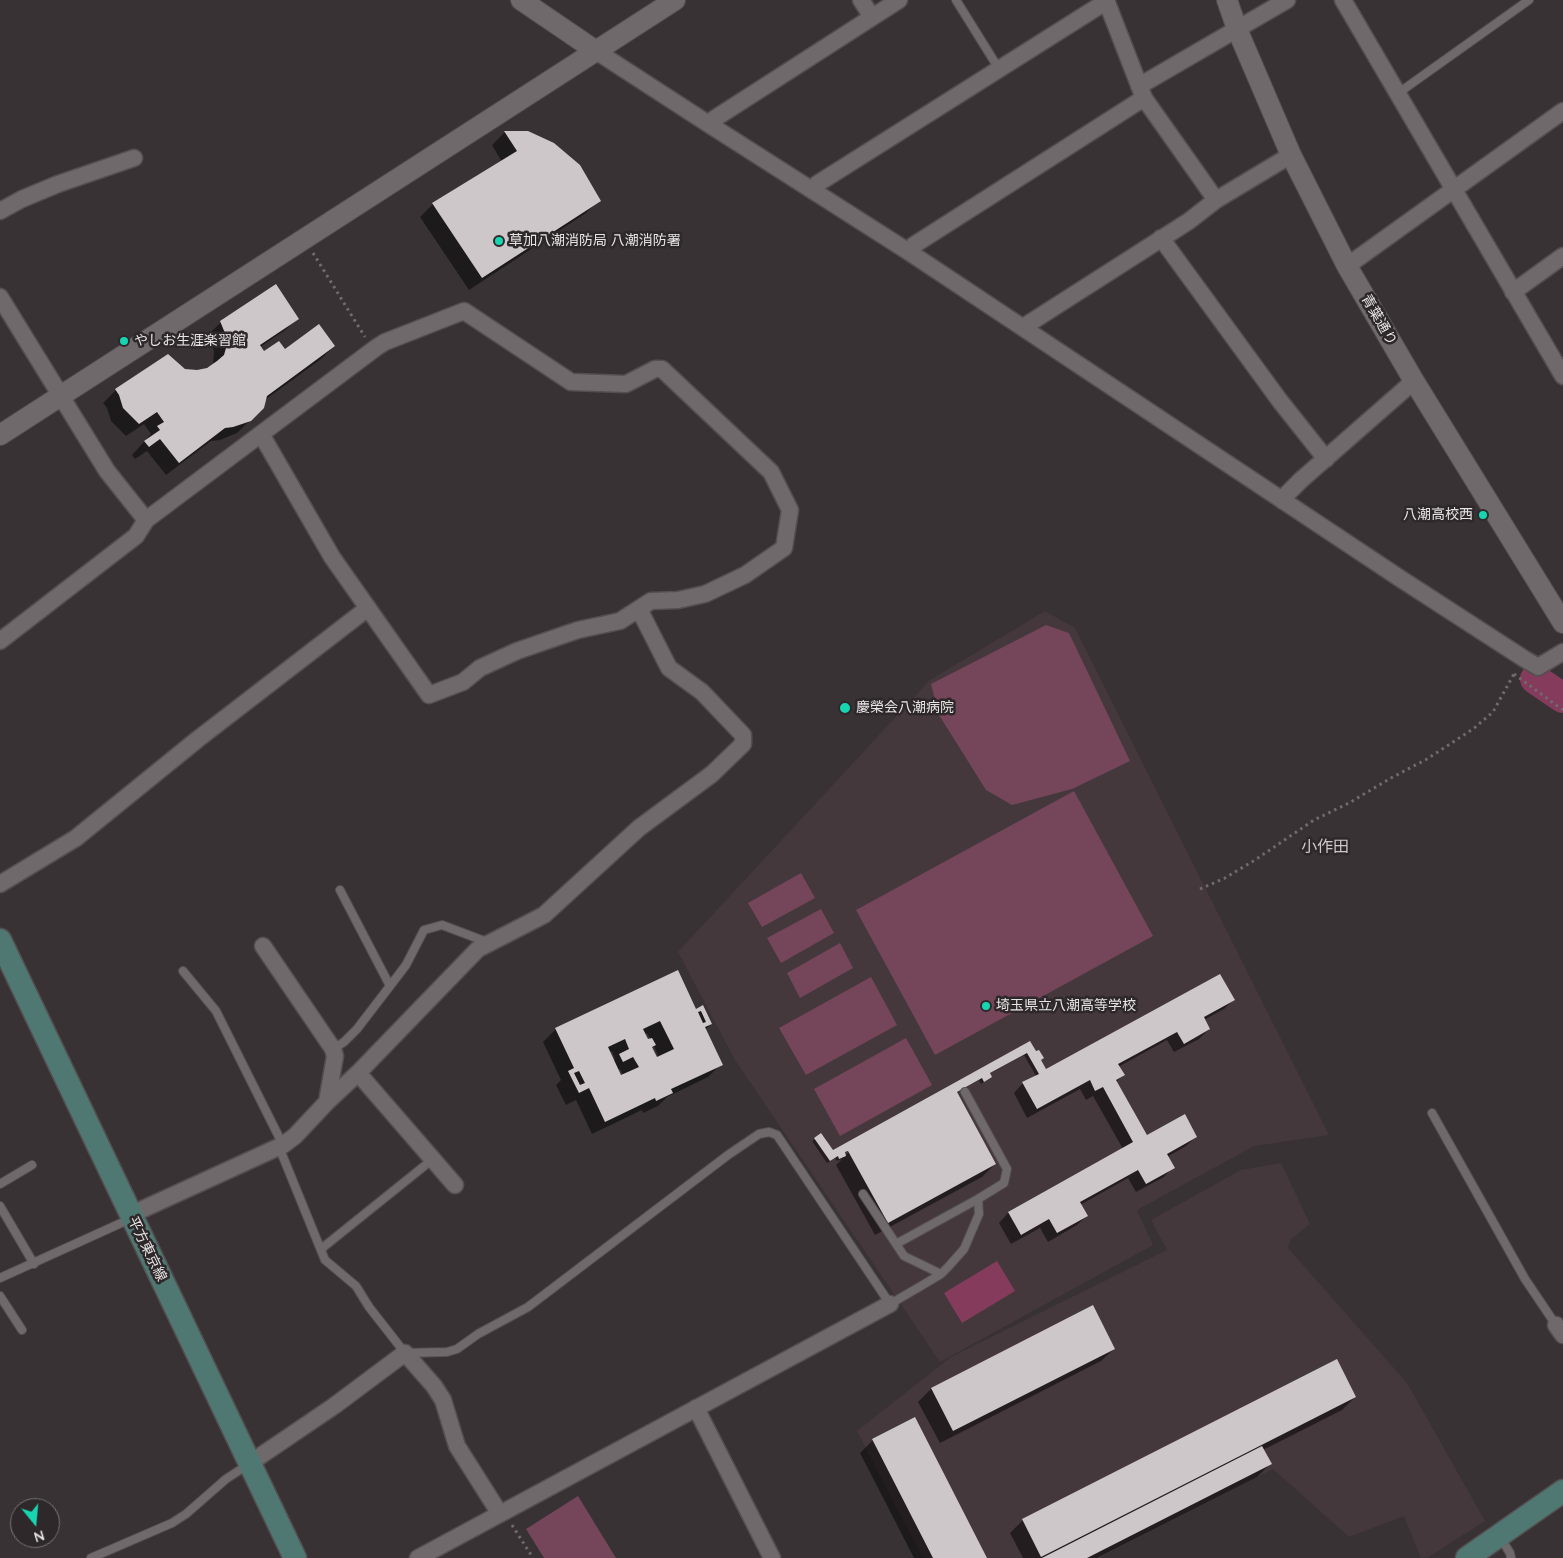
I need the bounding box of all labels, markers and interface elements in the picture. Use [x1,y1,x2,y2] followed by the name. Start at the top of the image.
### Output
[509,233,681,249] place label: 草加八潮消防局 八潮消防署
[493,235,505,247] marker: 草加八潮消防局 八潮消防署
[1358,292,1400,348] street label: 青葉通り
[134,333,246,349] place label: やしお生涯楽習館
[118,335,130,347] marker: やしお生涯楽習館
[1403,507,1473,523] place label: 八潮高校西
[1477,509,1489,521] marker: 八潮高校西
[856,700,954,716] place label: 慶榮会八潮病院
[838,701,852,715] marker: 慶榮会八潮病院
[1301,837,1349,857] district label: 小作田
[996,998,1136,1014] place label: 埼玉県立八潮高等学校
[980,1000,992,1012] marker: 埼玉県立八潮高等学校
[124,1214,170,1284] street label: 平方東京線
[10,1498,60,1548] north arrow
[32,1526,47,1546] text: N

